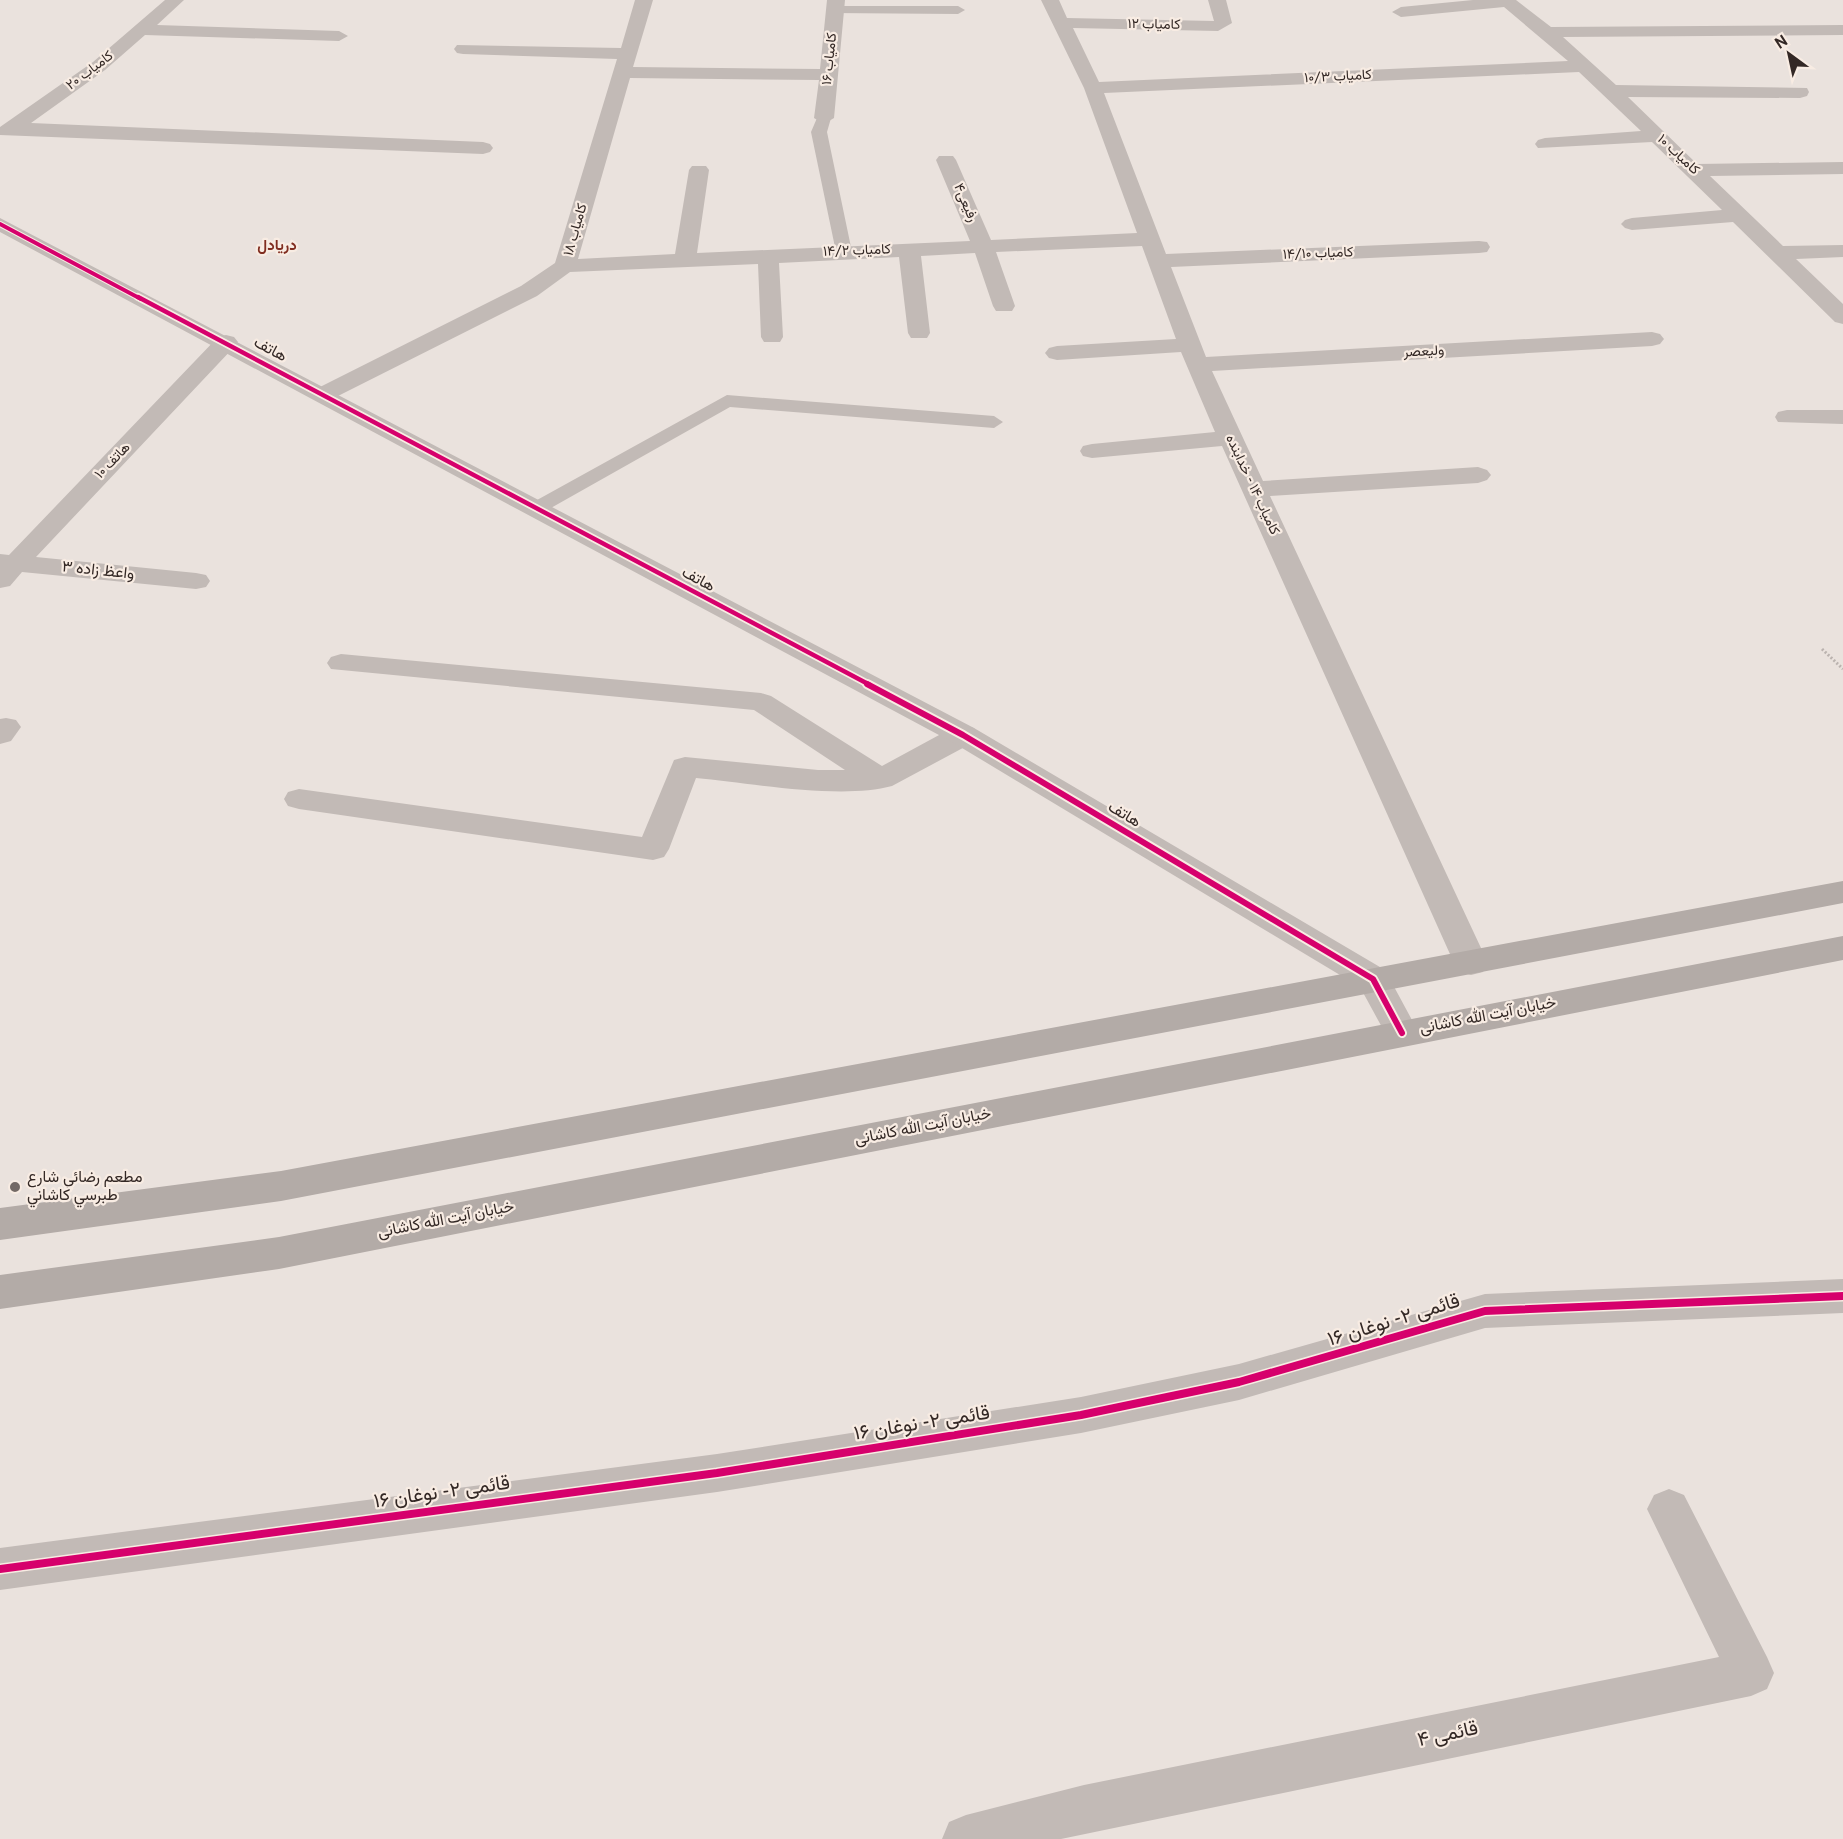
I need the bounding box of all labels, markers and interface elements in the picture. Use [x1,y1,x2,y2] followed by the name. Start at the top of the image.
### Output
[1127,16,1181,34] street label: کامیاب ۱۲
[1759,24,1819,84] north arrow
[819,32,841,86] street label: کامیاب ۱۶
[1772,32,1792,55] text: N
[63,48,117,94] street label: کامیاب ۲۰
[1304,67,1372,87] street label: کامیاب ۱۰/۳
[1653,131,1703,179] street label: کامیاب ۱۰
[949,181,981,225] street label: رفیعی۴
[560,202,592,258] street label: کامیاب ۱۸
[257,237,297,256] district label: دریادل
[823,241,891,261] street label: کامیاب ۱۴/۲
[1282,244,1354,264] street label: کامیاب ۱۴/۱۰
[250,333,290,367] street label: هاتف
[1402,342,1445,362] street label: ولیعصر
[1221,432,1283,538] street label: کامیاب ۱۴ - خدابنده
[92,439,135,483] street label: هاتف ۱۰
[61,557,135,585] street label: واعظ زاده ۳
[678,563,718,597] street label: هاتف
[1104,797,1144,833] street label: هاتف
[1418,992,1558,1039] street label: خیابان آیت الله کاشانی
[853,1103,993,1150] street label: خیابان آیت الله کاشانی
[27,1168,142,1208] place label: مطعم رضائي شارع طبرسي كاشاني
[8,1180,22,1194] marker: مطعم رضائي شارع طبرسي كاشاني
[376,1196,516,1243] street label: خیابان آیت الله کاشانی
[1325,1289,1463,1353] street label: قائمی ۲- نوغان ۱۶
[852,1400,992,1448] street label: قائمی ۲- نوغان ۱۶
[372,1471,512,1515] street label: قائمی ۲- نوغان ۱۶
[1415,1716,1481,1754] street label: قائمی ۴

